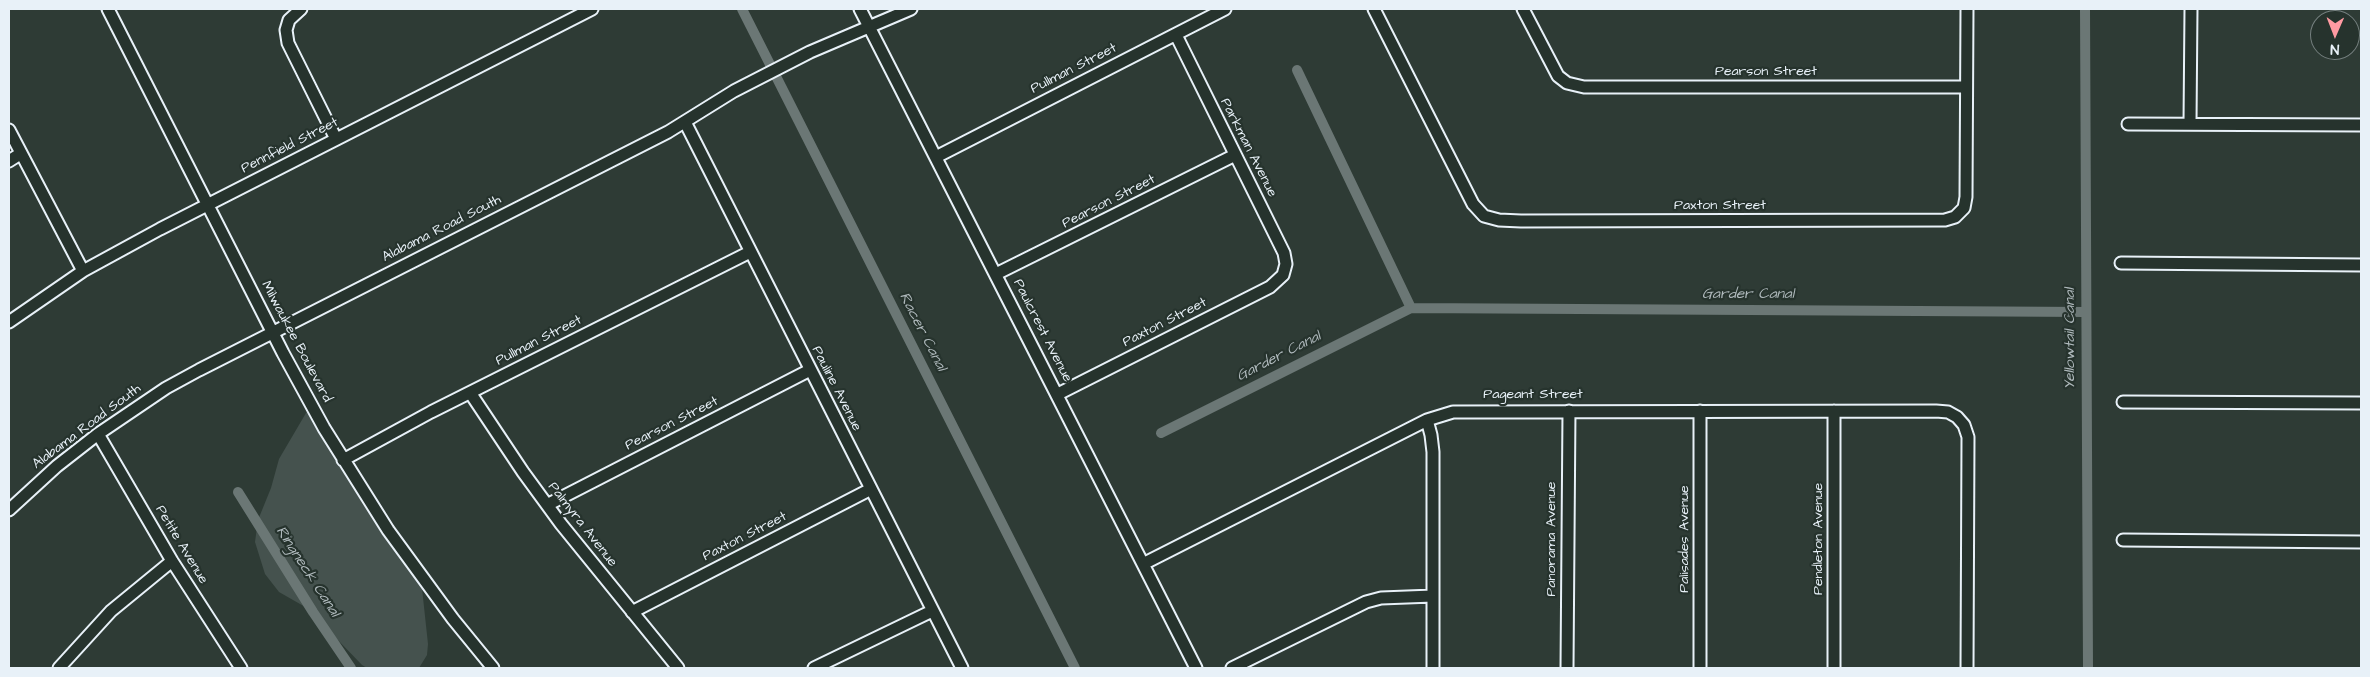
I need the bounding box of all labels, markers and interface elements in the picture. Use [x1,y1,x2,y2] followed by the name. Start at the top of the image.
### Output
[2310,10,2360,60] north arrow
[2330,39,2339,59] text: N
[1028,40,1120,98] street label: Pullman Street
[1715,64,1817,80] street label: Pearson Street
[1216,96,1280,200] street label: Parkman Avenue
[239,114,341,178] street label: Pennfield Street
[1060,171,1158,233] street label: Pearson Street
[380,192,504,266] street label: Alabama Road South
[1674,198,1766,214] street label: Paxton Street
[1009,277,1075,385] street label: Paulcrest Avenue
[257,279,335,405] street label: Milwaukee Boulevard
[1702,286,1794,304] water label: Garder Canal
[2062,288,2080,390] water label: Yellowtail Canal
[894,290,950,374] water label: Racer Canal
[1120,295,1210,351] street label: Paxton Street
[493,312,585,370] street label: Pullman Street
[1234,328,1324,386] water label: Garder Canal
[807,344,865,434] street label: Pauline Avenue
[30,381,144,473] street label: Alabama Road South
[1483,387,1583,403] street label: Pageant Street
[623,393,721,455] street label: Pearson Street
[544,479,620,571] street label: Palmyra Avenue
[1544,482,1560,596] street label: Panorama Avenue
[1811,483,1827,595] street label: Pendleton Avenue
[1677,485,1693,593] street label: Palisades Avenue
[151,503,211,587] street label: Petite Avenue
[700,509,790,565] street label: Paxton Street
[271,523,343,621] water label: Ringneck Canal

